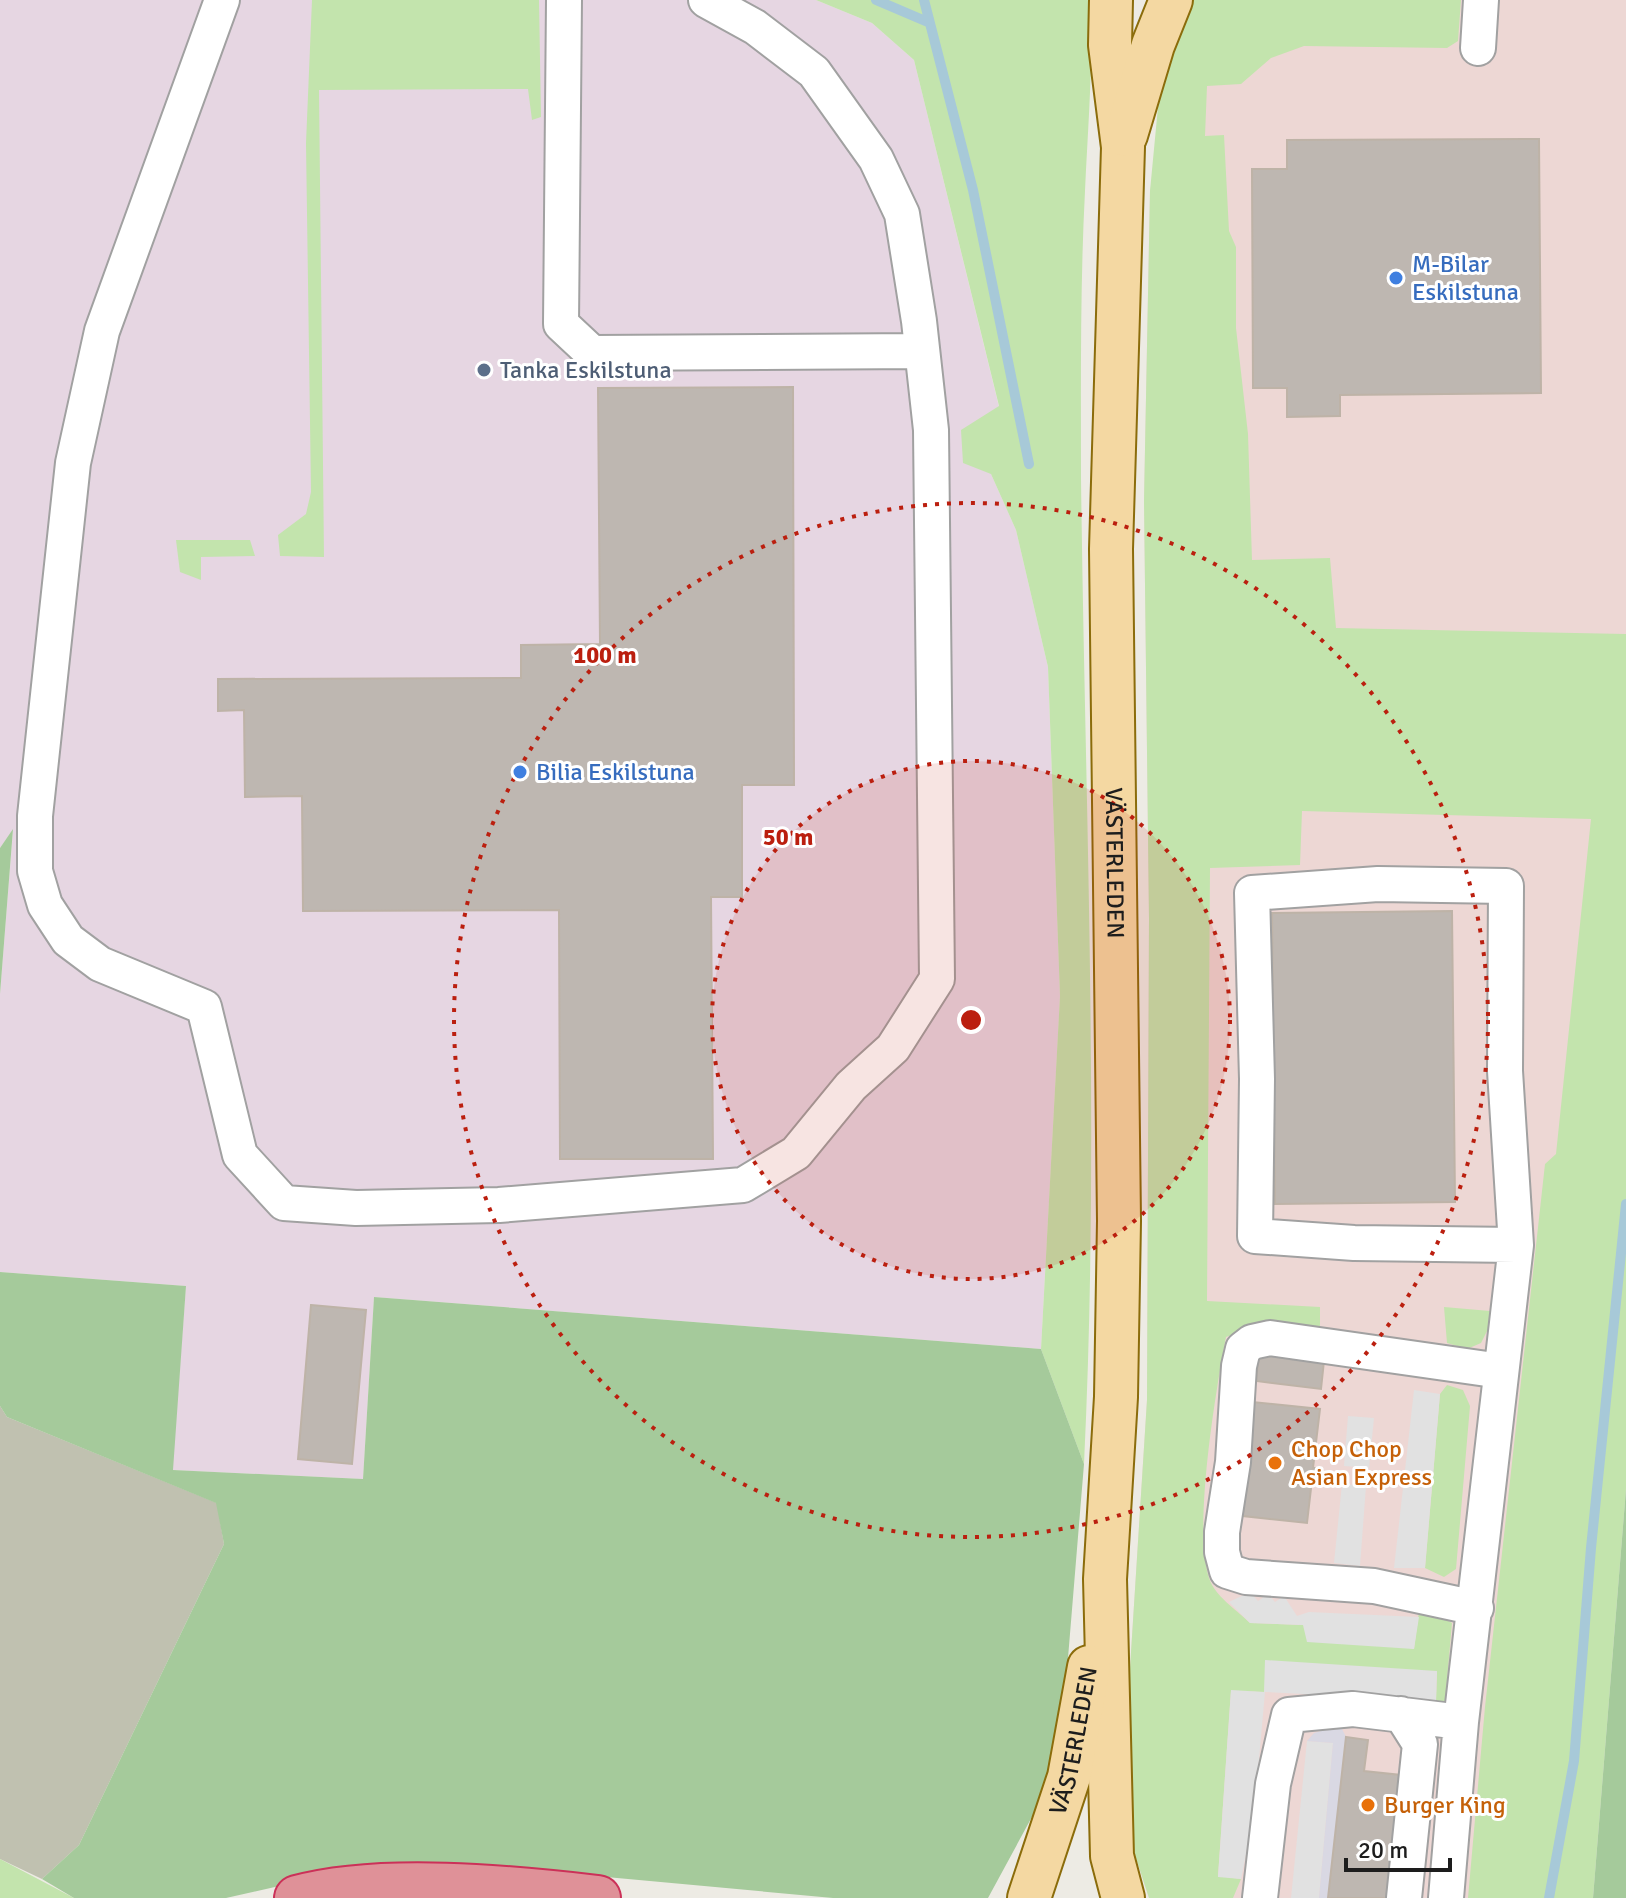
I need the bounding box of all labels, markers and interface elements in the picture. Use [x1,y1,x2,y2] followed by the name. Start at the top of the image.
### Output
[1412,249,1519,307] place label: M-Bilar Eskilstuna
[1387,269,1405,287] marker: M-Bilar Eskilstuna
[500,355,672,385] place label: Tanka Eskilstuna
[475,361,493,379] marker: Tanka Eskilstuna
[573,640,637,670] text: 100 m
[536,757,695,787] place label: Bilia Eskilstuna
[511,763,529,781] marker: Bilia Eskilstuna
[1099,787,1131,939] street label: VÄSTERLEDEN
[763,822,813,852] text: 50 m
[957,1006,985,1034] centre of rings
[1291,1434,1432,1492] place label: Chop Chop Asian Express
[1266,1454,1284,1472] marker: Chop Chop Asian Express
[1043,1664,1104,1819] street label: VÄSTERLEDEN
[1384,1790,1506,1820] place label: Burger King
[1359,1796,1377,1814] marker: Burger King
[1346,1822,1450,1872] scale bar
[1358,1835,1408,1865] text: 20 m

